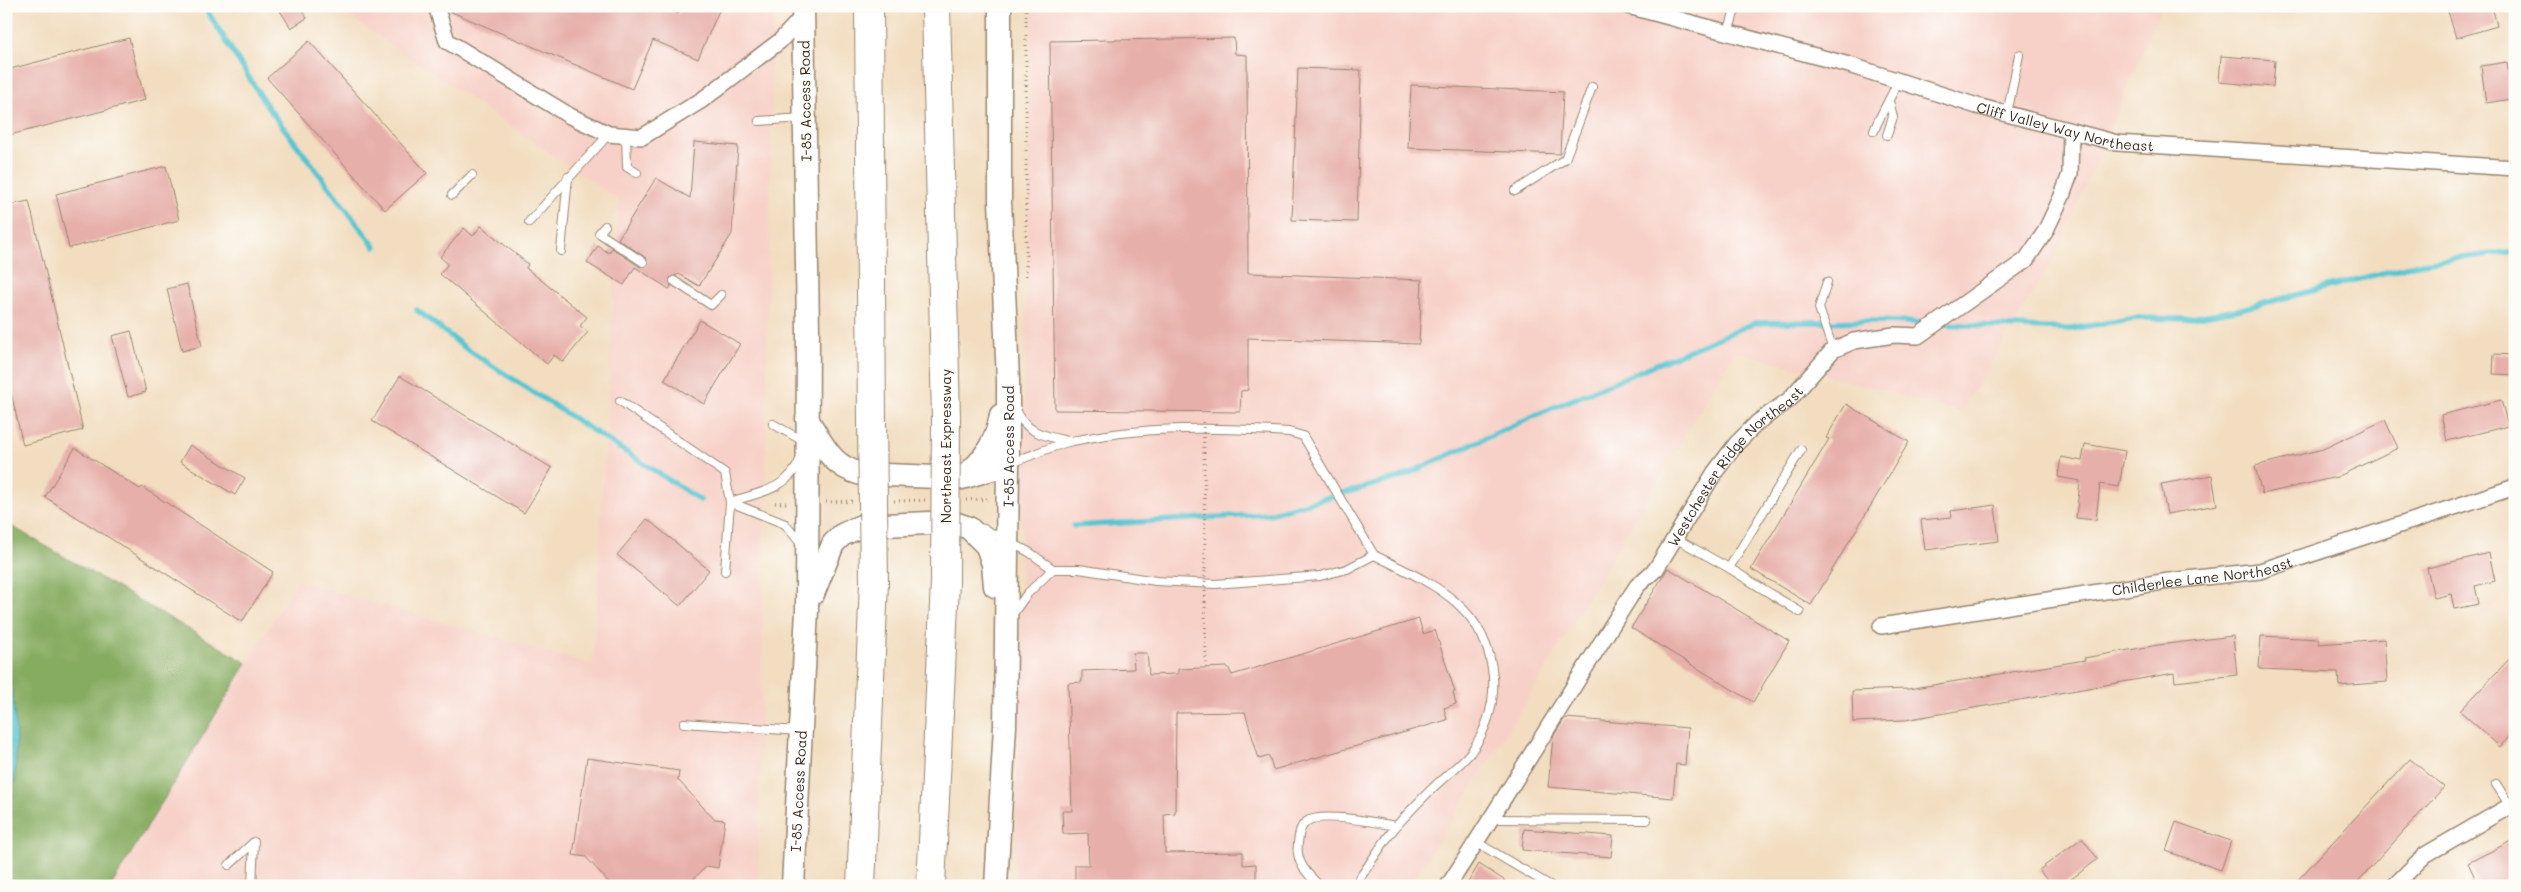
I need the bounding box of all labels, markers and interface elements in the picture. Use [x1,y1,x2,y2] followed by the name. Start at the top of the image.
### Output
[794,40,816,162] street label: I-85 Access Road
[1975,97,2154,155] street label: Cliff Valley Way Northeast
[936,369,955,523] street label: Northeast Expressway
[1663,382,1807,550] street label: Westchester Ridge Northeast
[998,386,1018,507] street label: I-85 Access Road
[2110,552,2295,599] street label: Childerlee Lane Northeast
[785,730,810,852] street label: I-85 Access Road

